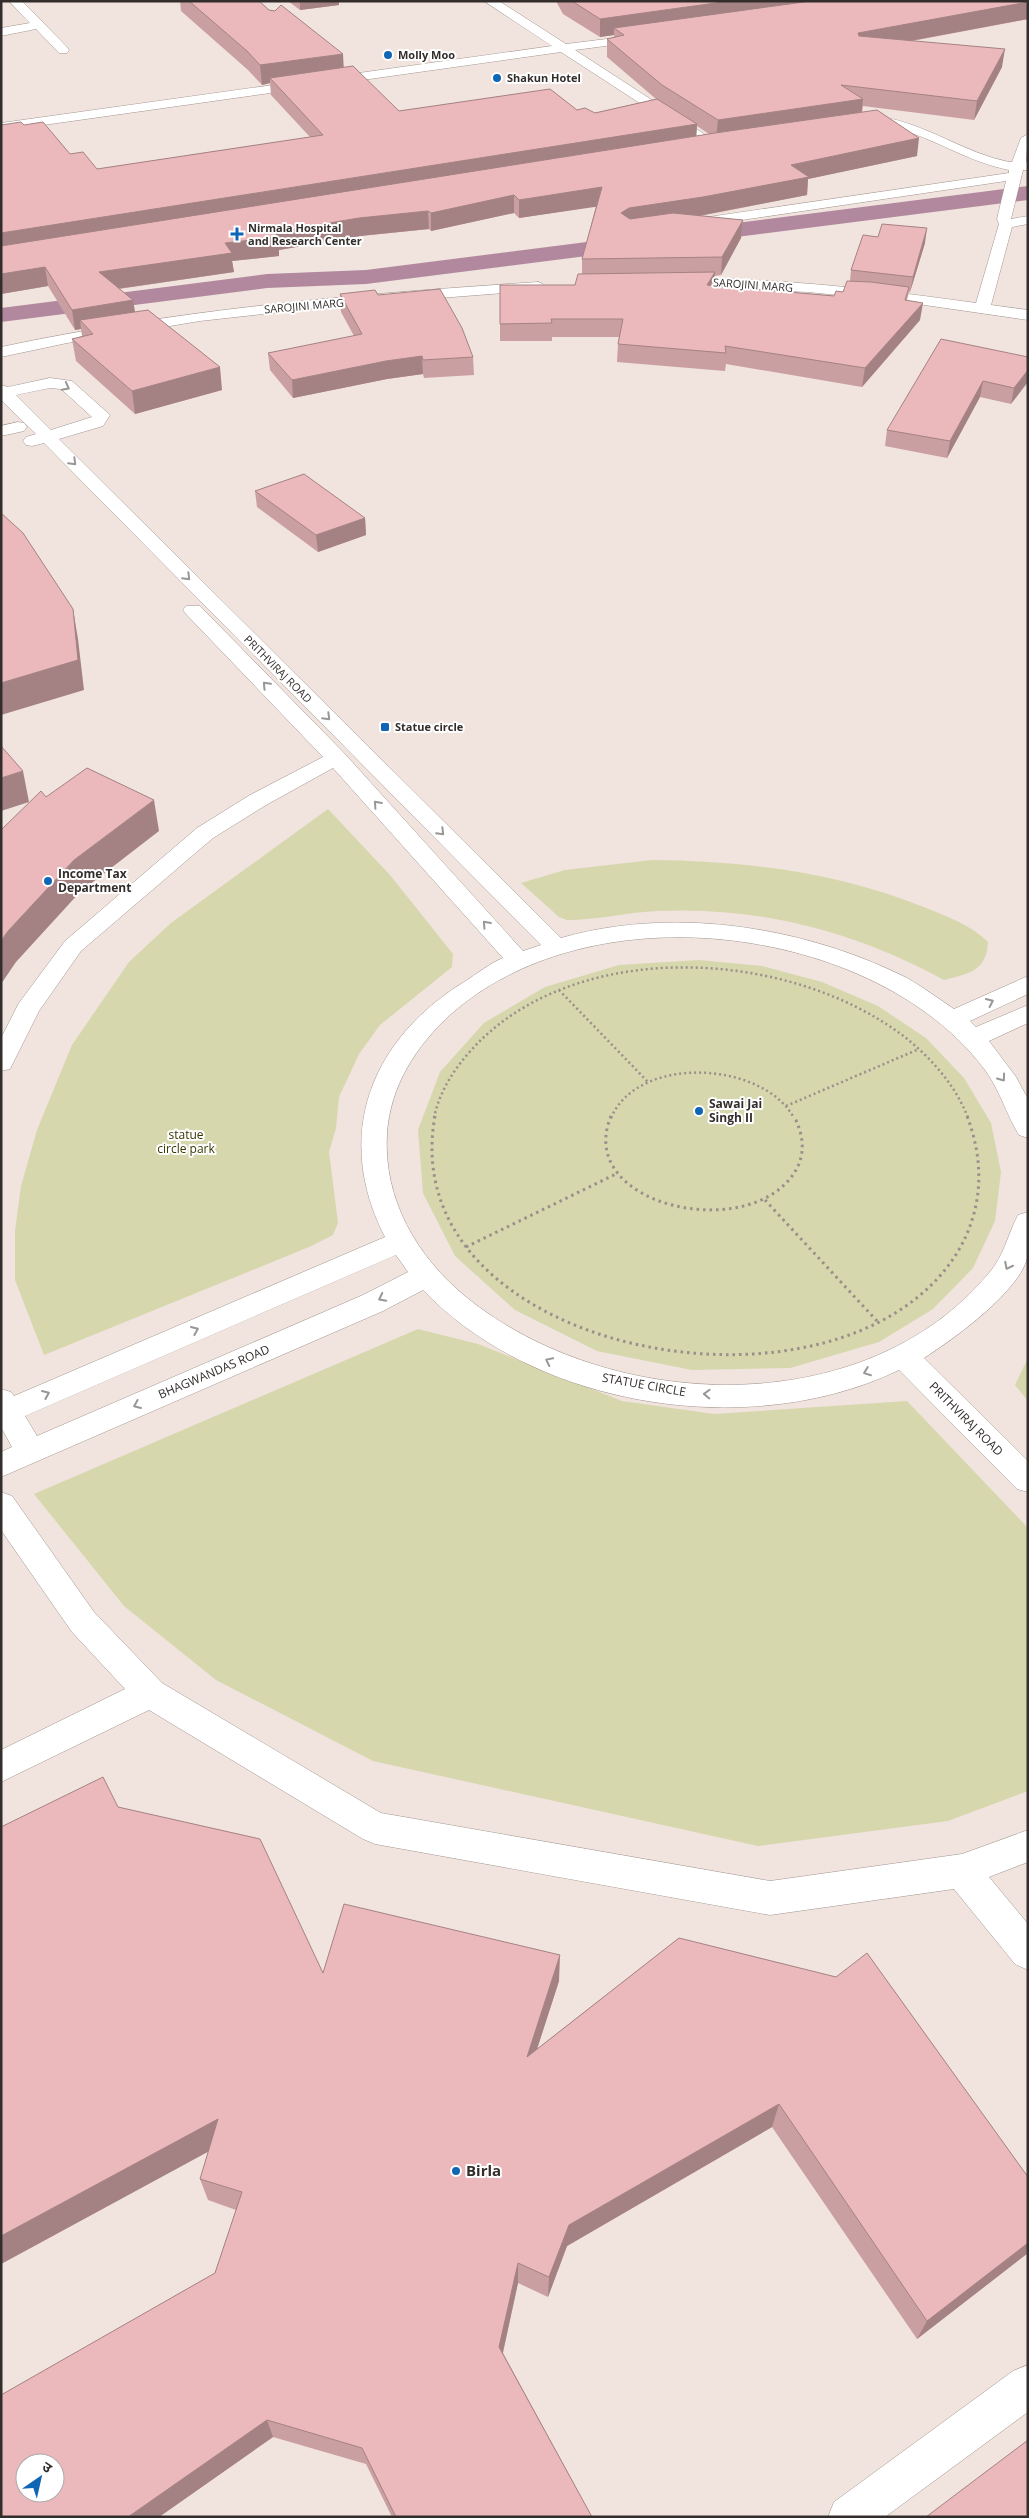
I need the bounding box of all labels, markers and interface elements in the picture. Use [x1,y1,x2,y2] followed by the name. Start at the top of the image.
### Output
[398,47,455,62] place label: Molly Moo
[382,49,394,61] marker: Molly Moo
[507,70,581,85] place label: Shakun Hotel
[491,72,503,84] marker: Shakun Hotel
[248,220,362,248] place label: Nirmala Hospital and Research Center
[230,227,244,241] marker: Nirmala Hospital and Research Center
[713,274,794,295] street label: SAROJINI MARG
[263,295,345,316] street label: SAROJINI MARG
[60,381,69,391] one-way arrow
[67,456,76,465] one-way arrow
[181,571,190,580] one-way arrow
[241,631,316,706] street label: PRITHVIRAJ ROAD
[263,682,272,691] one-way arrow
[321,711,330,720] one-way arrow
[395,719,464,734] place label: Statue circle
[379,721,391,733] marker: Statue circle
[374,800,383,809] one-way arrow
[435,827,444,836] one-way arrow
[58,865,131,896] place label: Income Tax Department
[42,875,54,887] marker: Income Tax Department
[483,921,492,930] one-way arrow
[985,998,994,1008] one-way arrow
[996,1072,1005,1082] one-way arrow
[709,1095,762,1126] place label: Sawai Jai Singh II
[693,1105,705,1117] marker: Sawai Jai Singh II
[157,1126,215,1157] park label: statue circle park
[1004,1261,1014,1270] one-way arrow
[378,1292,387,1302] one-way arrow
[190,1326,199,1336] one-way arrow
[155,1340,272,1403] street label: BHAGWANDAS ROAD
[546,1357,555,1367] one-way arrow
[863,1365,872,1376] one-way arrow
[601,1369,687,1400] street label: STATUE CIRCLE
[926,1378,1007,1459] street label: PRITHVIRAJ ROAD
[703,1389,711,1400] one-way arrow
[41,1390,50,1401] one-way arrow
[133,1399,142,1410] one-way arrow
[466,2160,501,2180] place label: Birla
[450,2165,462,2177] marker: Birla
[15,2453,65,2503] north arrow
[39,2457,57,2477] text: उ

